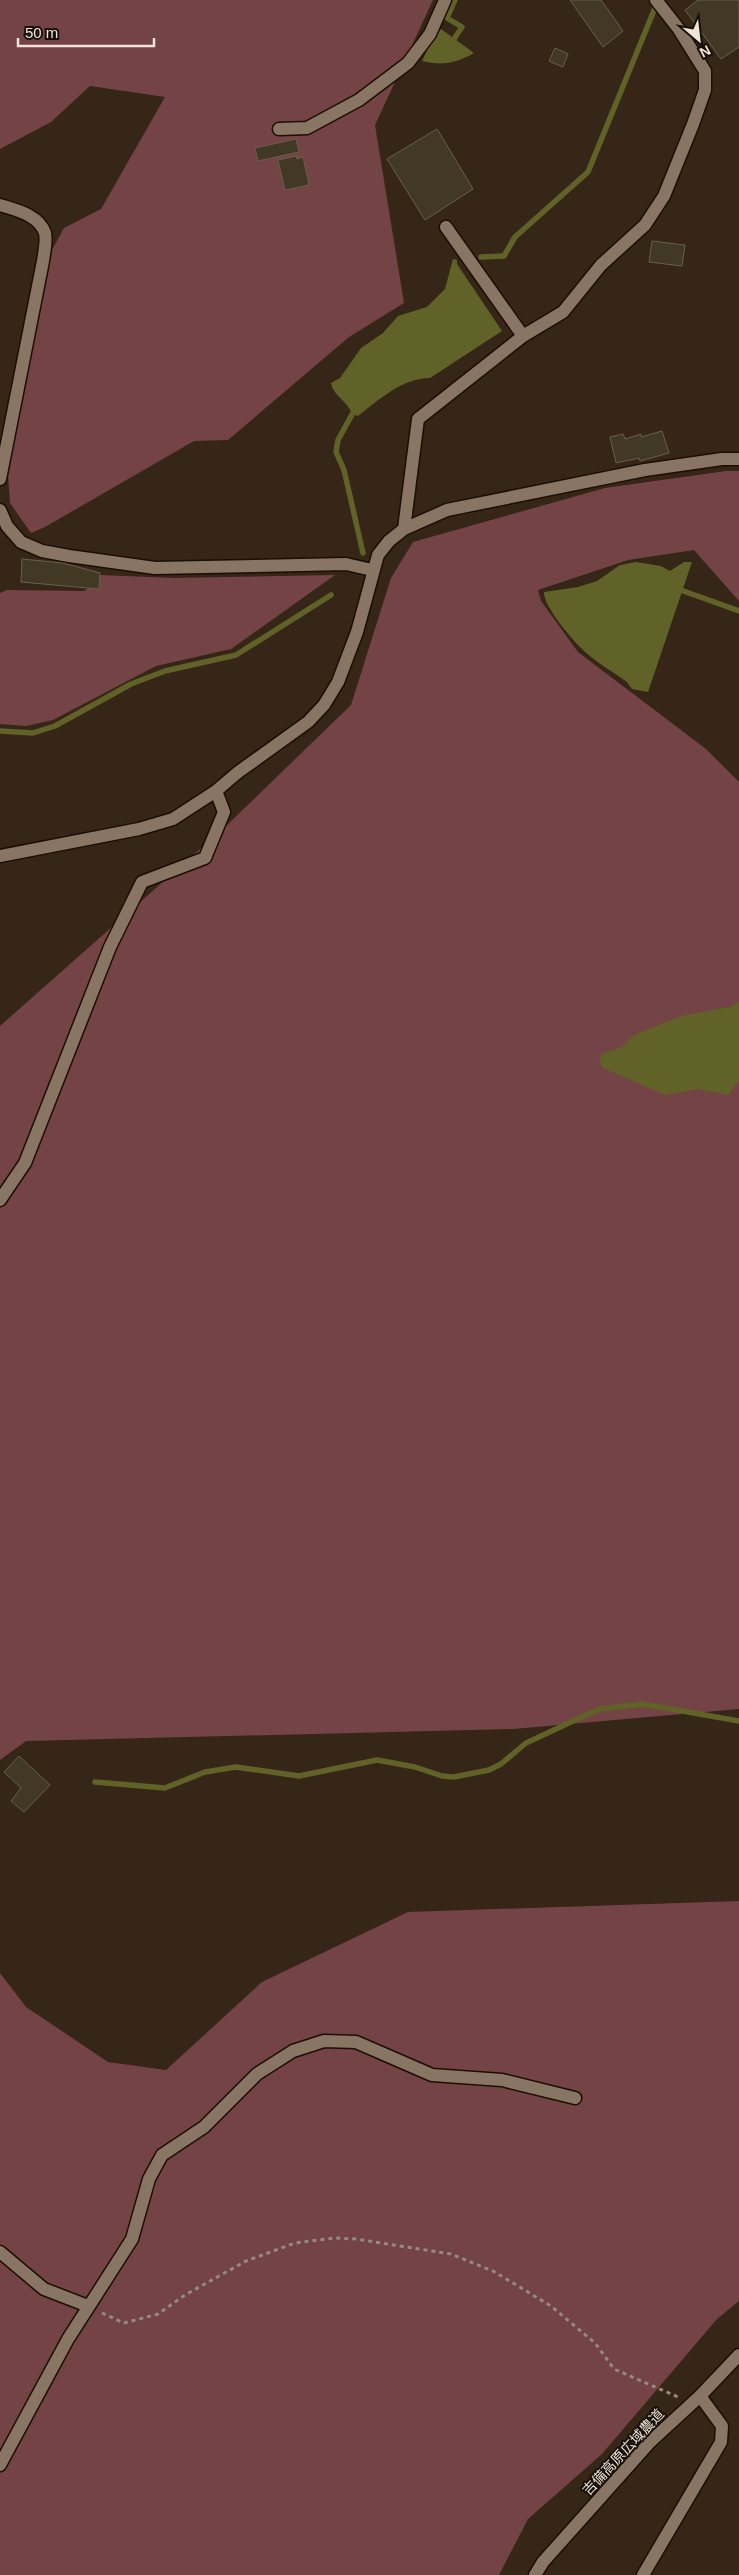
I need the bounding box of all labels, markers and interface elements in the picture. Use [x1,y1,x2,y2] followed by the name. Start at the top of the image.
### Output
[18,15,154,47] scale bar
[674,15,724,65] north arrow
[25,24,58,41] text: 50 m
[697,42,713,61] text: N
[579,2406,667,2498] street label: 吉備高原広域農道

